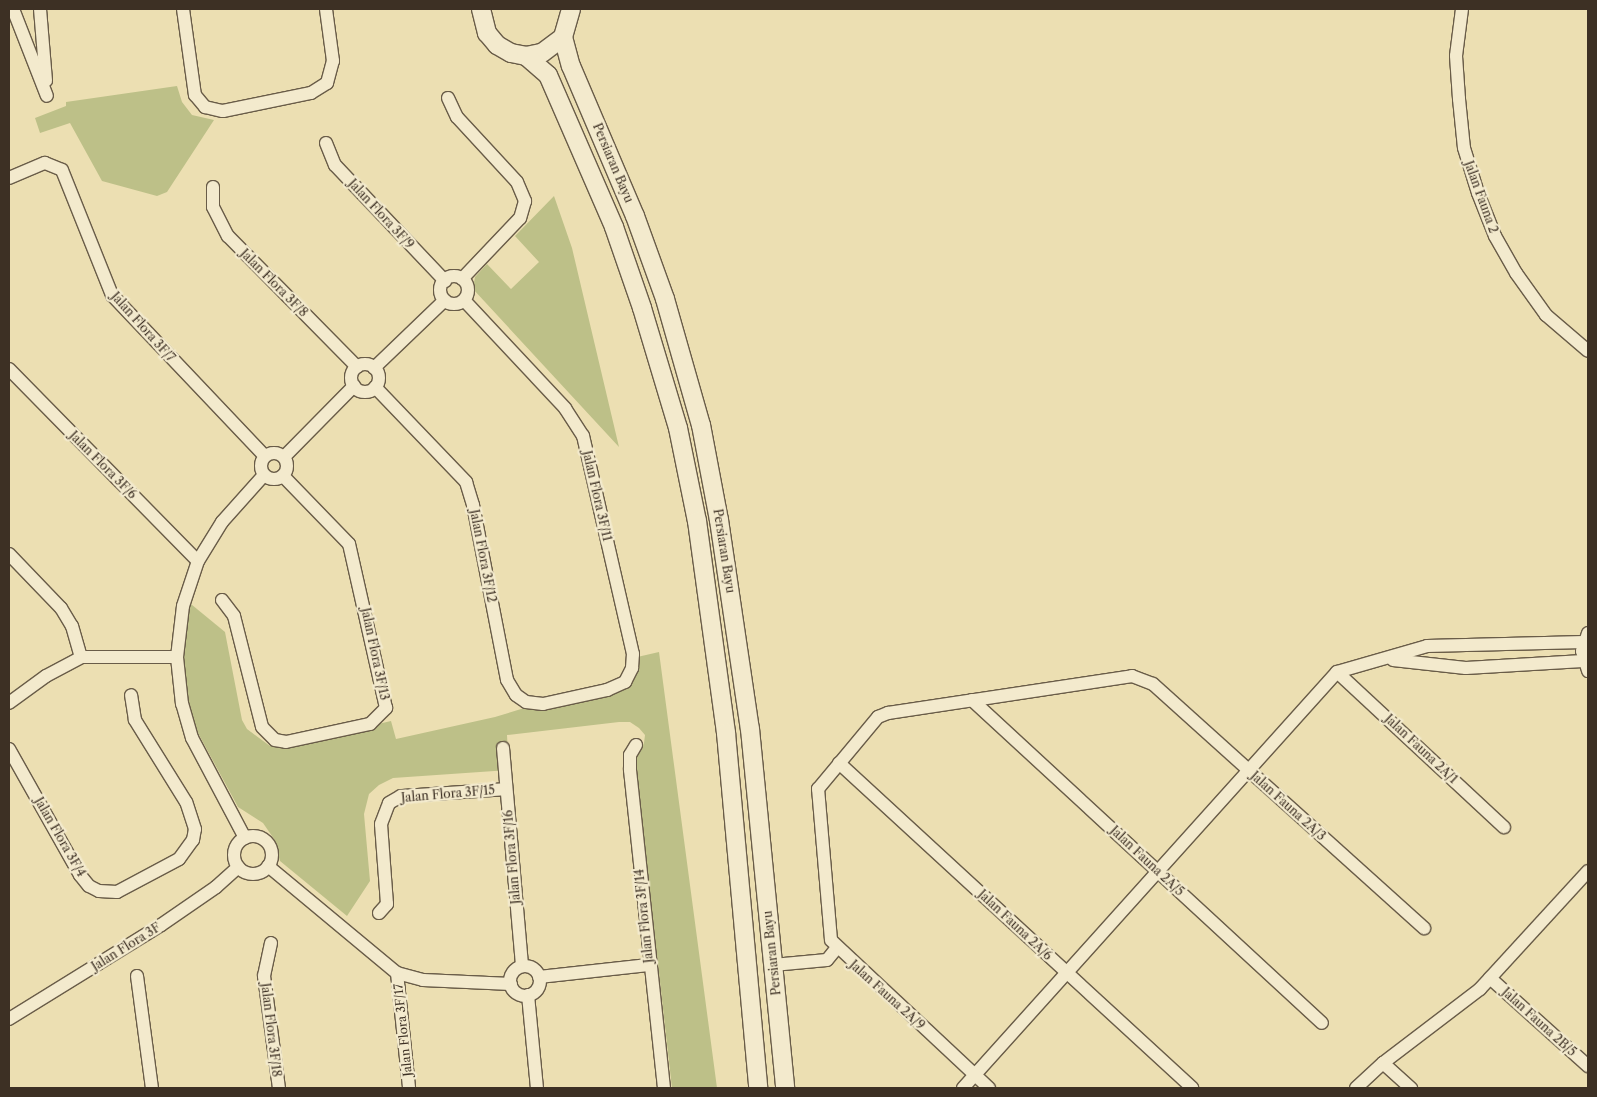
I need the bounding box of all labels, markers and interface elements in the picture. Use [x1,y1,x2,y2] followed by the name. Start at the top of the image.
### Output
[590,121,636,205] street label: Persiaran Bayu
[1461,159,1501,235] street label: Jalan Fauna 2
[345,176,417,252] street label: Jalan Flora 3F/9
[237,246,311,320] street label: Jalan Flora 3F/8
[108,289,178,365] street label: Jalan Flora 3F/7
[66,428,140,502] street label: Jalan Flora 3F/6
[580,449,614,543] street label: Jalan Flora 3F/11
[467,508,499,604] street label: Jalan Flora 3F/12
[710,508,738,594] street label: Persiaran Bayu
[358,606,392,702] street label: Jalan Flora 3F/13
[1382,712,1460,786] street label: Jalan Fauna 2A/1
[1248,769,1328,843] street label: Jalan Fauna 2A/3
[400,783,496,805] street label: Jalan Flora 3F/15
[31,795,89,879] street label: Jalan Flora 3F/4
[501,809,523,905] street label: Jalan Flora 3F/16
[1107,823,1187,899] street label: Jalan Fauna 2A/5
[632,868,656,964] street label: Jalan Flora 3F/14
[975,887,1055,963] street label: Jalan Fauna 2A/6
[760,910,784,996] street label: Persiaran Bayu
[89,920,163,974] street label: Jalan Flora 3F
[846,957,928,1033] street label: Jalan Fauna 2A/9
[258,982,284,1078] street label: Jalan Flora 3F/18
[391,983,415,1077] street label: Jalan Flora 3F/17
[1499,985,1579,1059] street label: Jalan Fauna 2B/5

